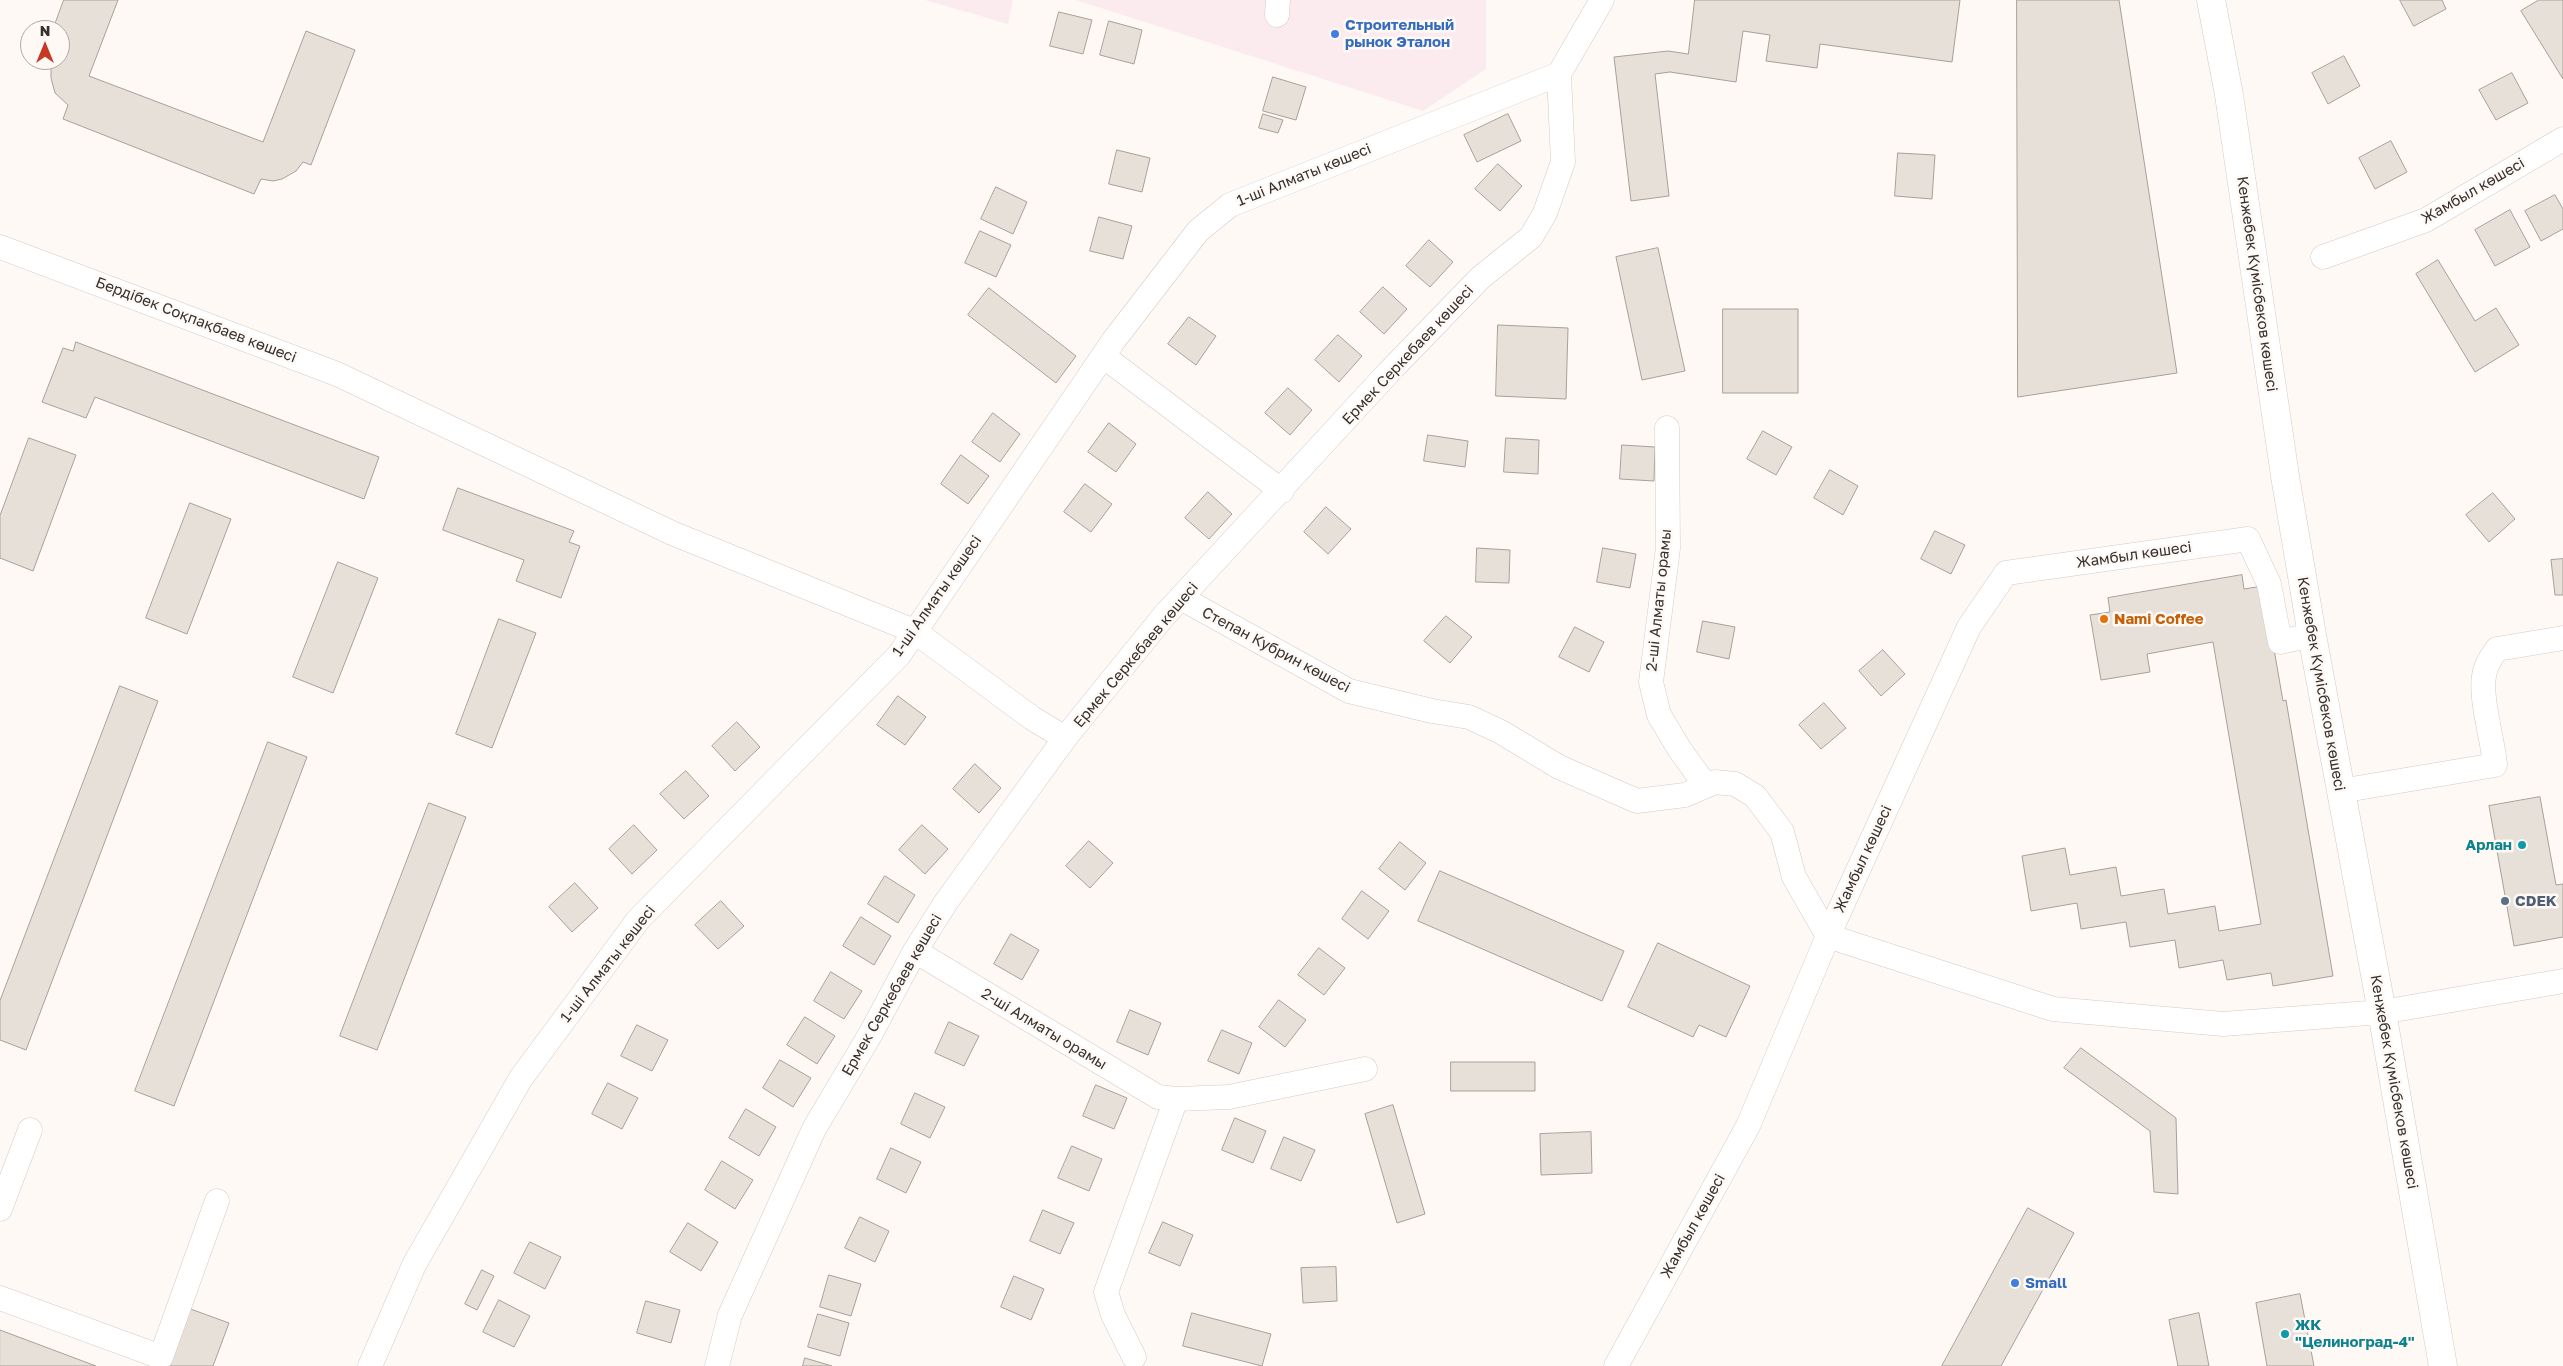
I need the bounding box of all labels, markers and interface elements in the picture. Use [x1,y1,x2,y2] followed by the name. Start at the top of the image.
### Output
[1345,16,1454,51] place label: Строительный рынок Эталон
[20,20,70,70] north arrow
[40,22,50,39] text: N
[1329,28,1341,40] marker: Строительный рынок Эталон
[1234,140,1374,210] street label: 1-ші Алматы көшесі
[2418,154,2528,228] street label: Жамбыл көшесі
[2233,175,2281,393] street label: Кенжебек Күмісбеков көшесі
[93,273,299,367] street label: Бердібек Соқпақбаев көшесі
[1339,282,1477,428] street label: Ермек Серкебаев көшесі
[1643,528,1675,672] street label: 2-ші Алматы орамы
[888,532,986,660] street label: 1-ші Алматы көшесі
[2075,538,2193,572] street label: Жамбыл көшесі
[2293,575,2349,793] street label: Кенжебек Күмісбеков көшесі
[1070,579,1202,731] street label: Ермек Серкебаев көшесі
[1199,603,1353,697] street label: Степан Кубрин көшесі
[2114,610,2204,628] place label: Nami Coffee
[2098,613,2110,625] marker: Nami Coffee
[1830,802,1896,916] street label: Жамбыл көшесі
[2465,836,2512,854] place label: Арлан
[2516,839,2528,851] marker: Арлан
[2515,892,2557,910] place label: CDEK
[2499,895,2511,907] marker: CDEK
[557,902,659,1026] street label: 1-ші Алматы көшесі
[838,911,946,1079] street label: Ермек Серкебаев көшесі
[2366,973,2422,1191] street label: Кенжебек Күмісбеков көшесі
[978,984,1110,1074] street label: 2-ші Алматы орамы
[1657,1171,1729,1281] street label: Жамбыл көшесі
[2025,1274,2067,1292] place label: Small
[2009,1277,2021,1289] marker: Small
[2295,1316,2415,1351] place label: ЖК "Целиноград-4"
[2279,1328,2291,1340] marker: ЖК "Целиноград-4"

